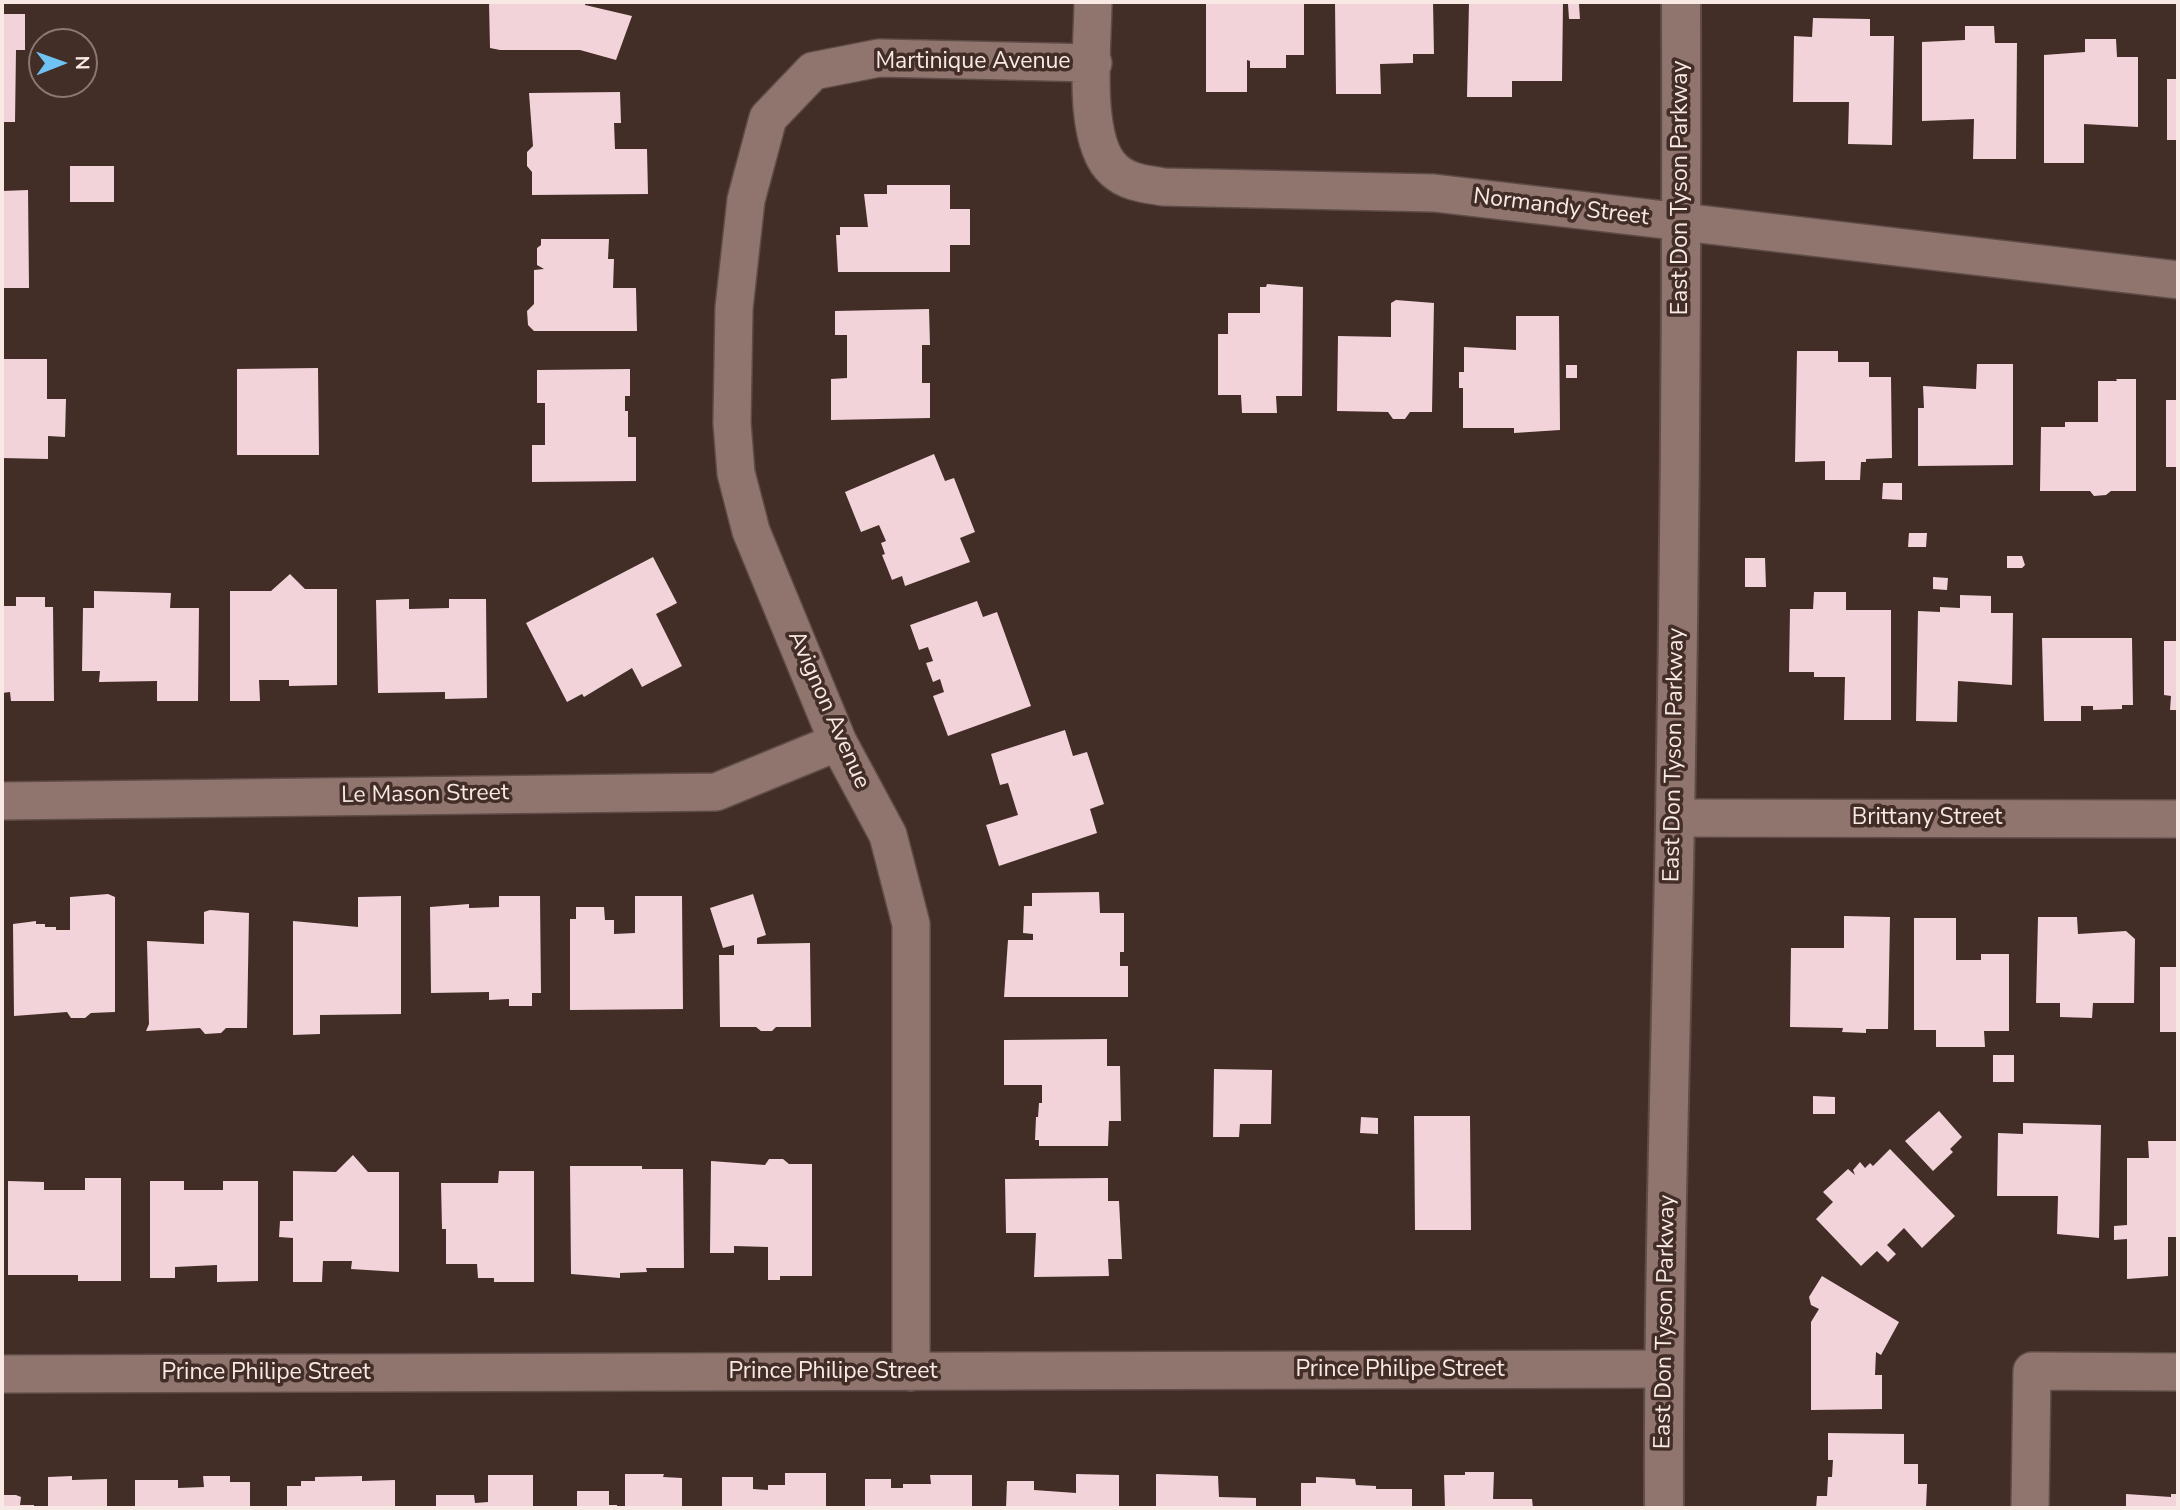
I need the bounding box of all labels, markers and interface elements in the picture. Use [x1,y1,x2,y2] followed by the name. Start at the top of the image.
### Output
[28,28,98,98] north arrow
[875,48,1071,76] street label: Martinique Avenue
[69,55,95,70] text: N
[1667,61,1695,315] street label: East Don Tyson Parkway
[1472,184,1650,232] street label: Normandy Street
[781,627,875,793] street label: Avignon Avenue
[1659,628,1691,882] street label: East Don Tyson Parkway
[341,780,509,810] street label: Le Mason Street
[1852,804,2002,832] street label: Brittany Street
[1650,1195,1682,1449] street label: East Don Tyson Parkway
[1296,1356,1504,1384] street label: Prince Philipe Street
[729,1358,937,1386] street label: Prince Philipe Street
[162,1359,370,1387] street label: Prince Philipe Street

